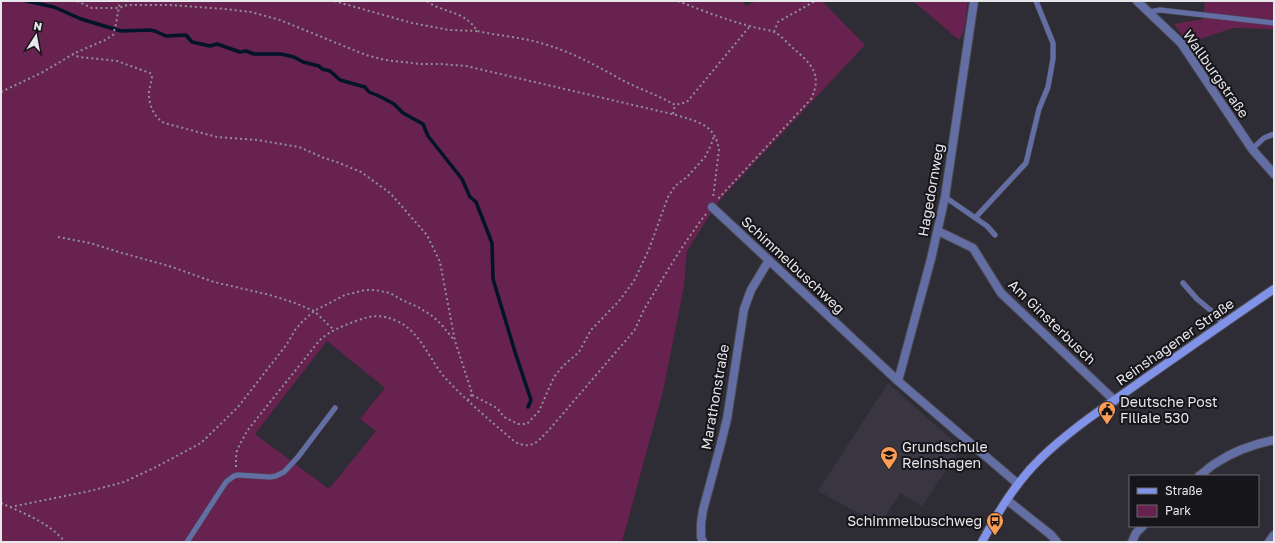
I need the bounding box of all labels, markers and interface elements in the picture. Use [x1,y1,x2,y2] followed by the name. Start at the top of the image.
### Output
[16,16,56,56] north arrow
[33,19,43,33] text: N
[1180,27,1253,121] street label: Wallburgstraße
[914,142,947,238] street label: Hagedornweg
[738,212,848,317] street label: Schimmelbuschweg
[1005,276,1100,368] street label: Am Ginsterbusch
[1113,294,1237,389] street label: Reinshagener Straße
[697,343,732,451] street label: Marathonstraße
[1120,393,1218,426] place label: Deutsche Post Filiale 530
[1097,400,1117,425] public building icon: Deutsche Post Filiale 530
[902,438,988,471] place label: Grundschule Reinshagen
[879,445,899,470] school or university icon: Grundschule Reinshagen
[1129,475,1259,527] legend
[1165,483,1203,498] text: Straße
[1165,503,1191,518] text: Park
[985,511,1005,536] bus stop icon: Schimmelbuschweg
[847,512,982,529] place label: Schimmelbuschweg

